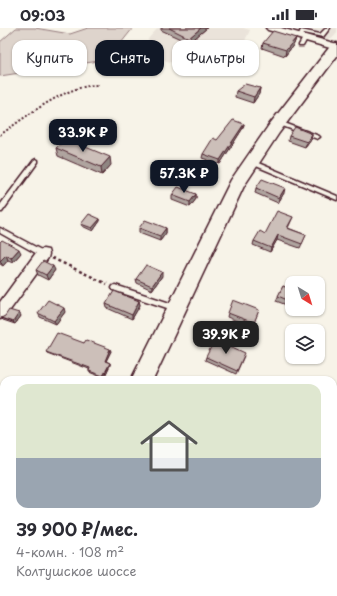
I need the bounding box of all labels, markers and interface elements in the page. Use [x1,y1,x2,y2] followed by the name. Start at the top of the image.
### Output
[20,3,65,26] text: 09:03
[12,40,87,76] chip: Купить
[95,40,164,76] chip: Снять
[172,40,259,76] chip: Фильтры
[46,119,120,153] pin: 33.9K ₽
[58,122,108,141] text: 33.9K ₽
[147,160,221,194] pin: 57.3K ₽
[159,163,209,182] text: 57.3K ₽
[285,276,325,316] north arrow
[285,276,325,364] map controls
[189,321,263,355] pin: 39.9K ₽
[202,324,250,343] text: 39.9K ₽
[285,324,325,364] button: layers
[133,410,205,482] icon: home
[16,516,138,542] text: 39 900 ₽/мес.
[16,542,124,561] text: 4-комн. · 108 m²
[16,561,137,580] text: Колтушское шоссе

